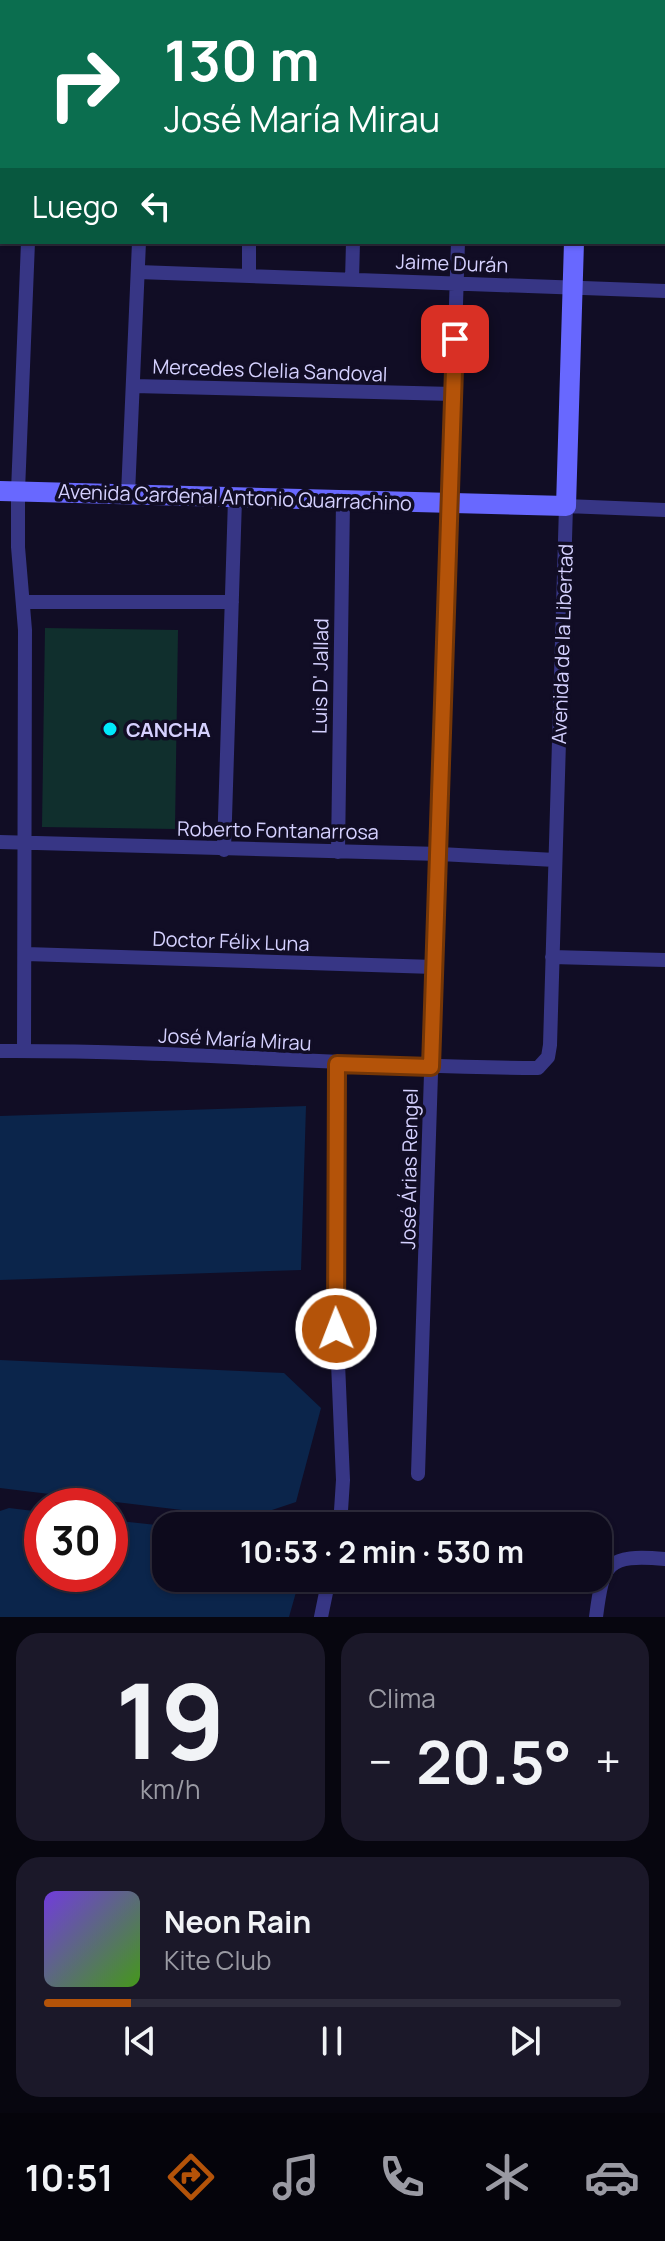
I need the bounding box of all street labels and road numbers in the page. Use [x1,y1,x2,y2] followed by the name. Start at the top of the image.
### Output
[395,248,509,278] street label: Jaime Durán
[152,352,388,388] street label: Mercedes Clelia Sandoval
[58,477,413,517] street label: Avenida Cardenal Antonio Quarrachino
[545,543,579,745] street label: Avenida de la Libertad
[305,618,335,734] street label: Luis D' Jallad
[177,815,379,845] street label: Roberto Fontanarrosa
[152,925,310,957] street label: Doctor Félix Luna
[158,1022,312,1056] street label: José María Mirau
[394,1088,424,1250] street label: José Árias Rengel

